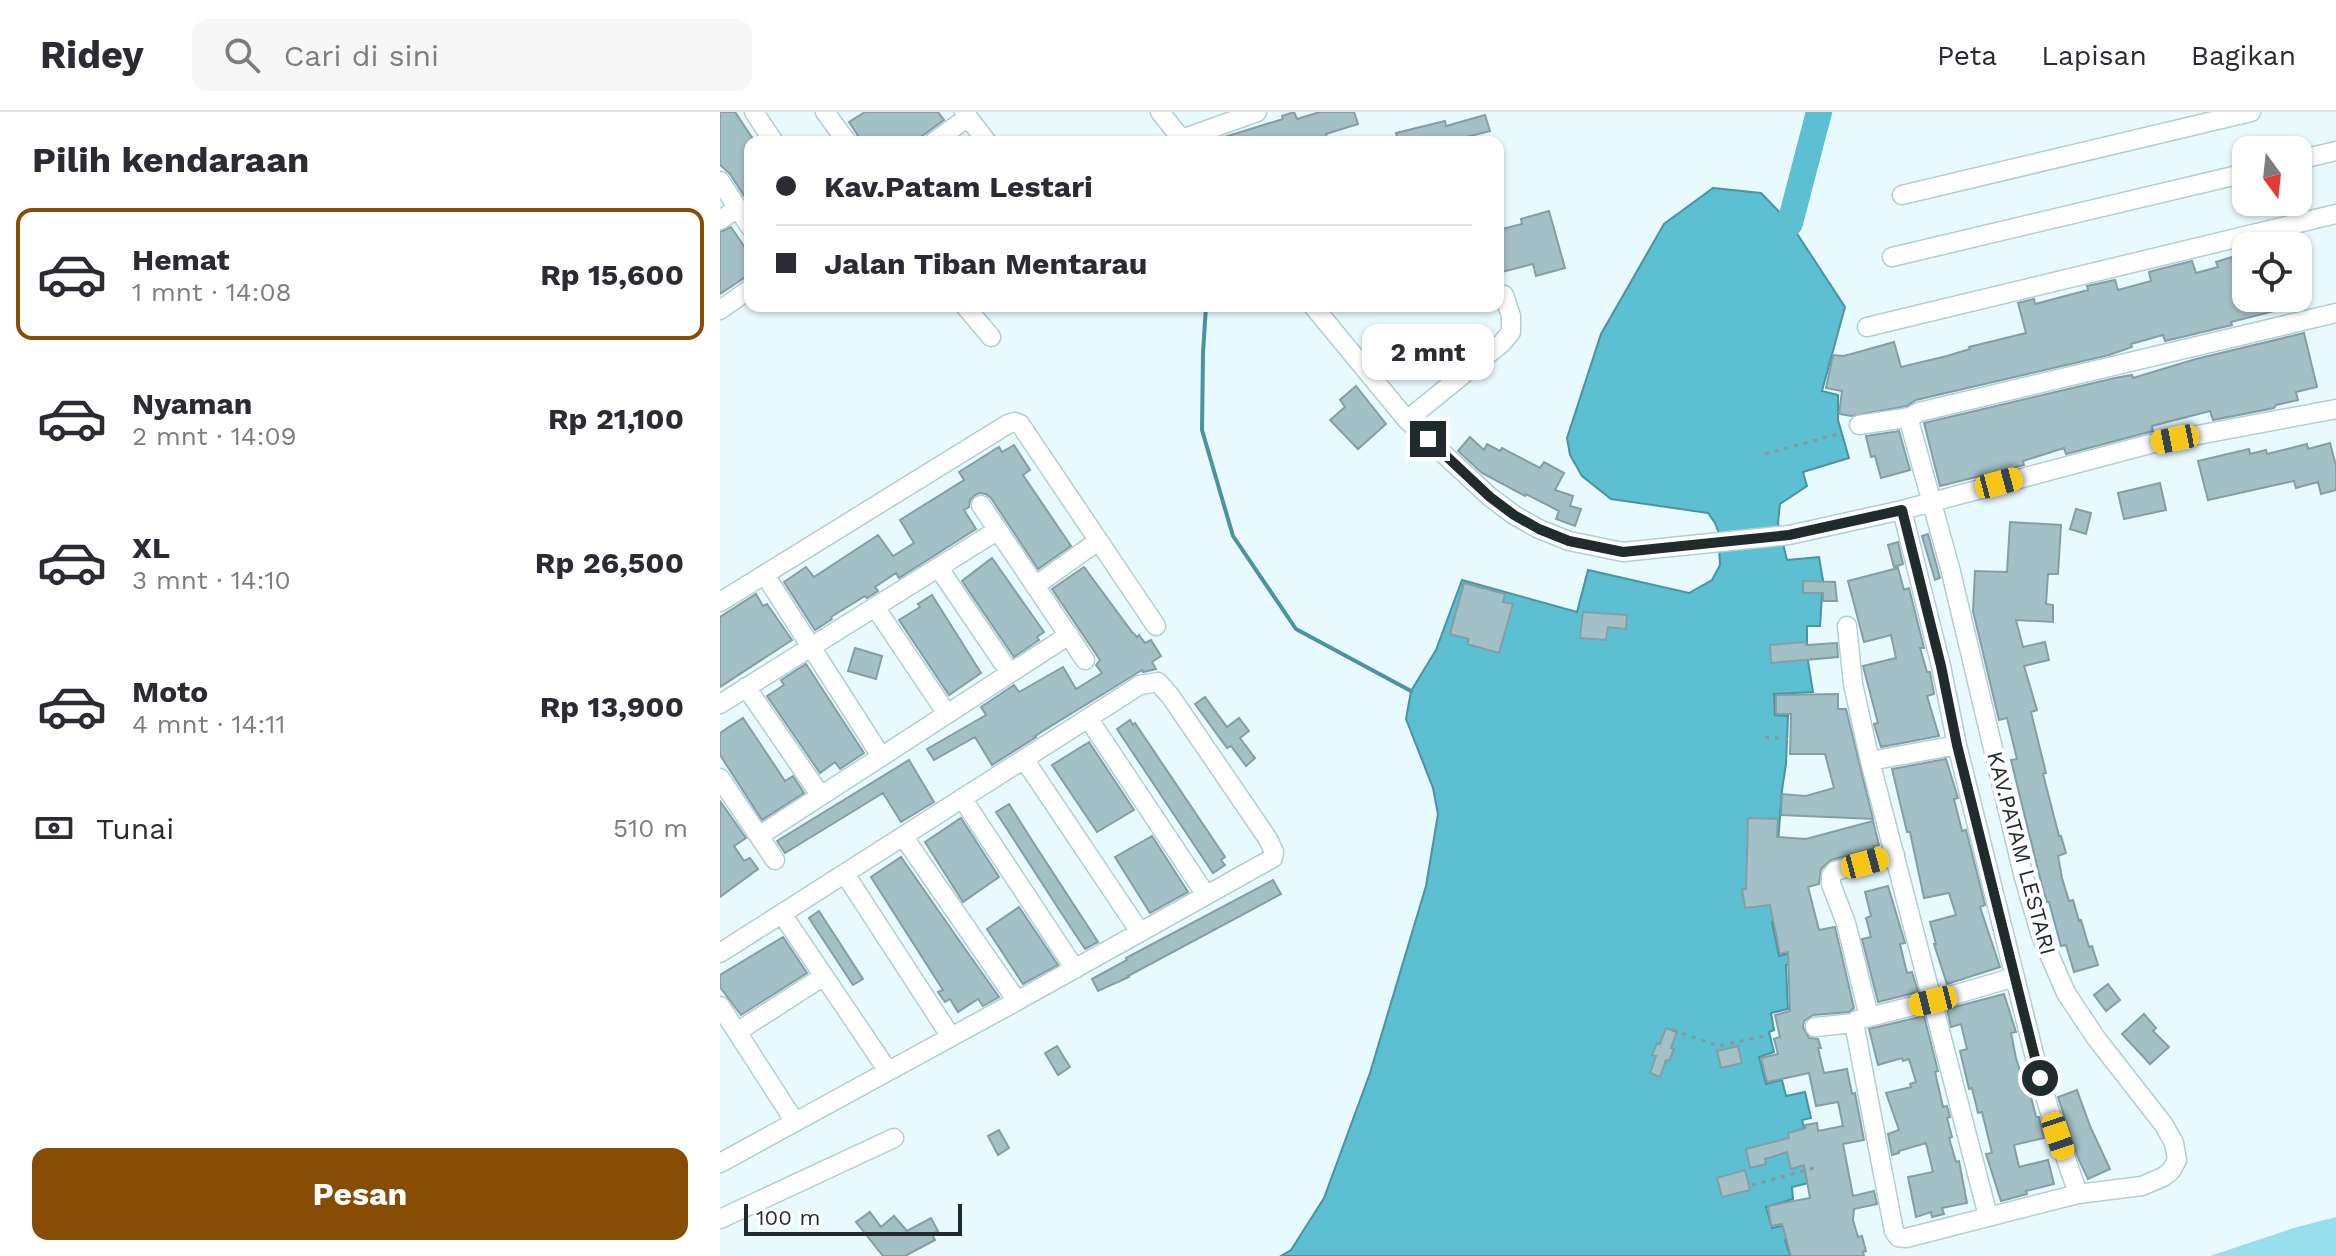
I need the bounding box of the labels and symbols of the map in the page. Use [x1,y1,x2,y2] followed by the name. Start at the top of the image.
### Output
[2232,136,2312,216] north arrow
[1362,323,1494,379] callout: 2 mnt
[1410,421,1446,457] route end
[2149,423,2201,455] car
[1973,465,2025,501] car
[1982,749,2061,958] street label: KAV.PATAM LESTARI
[1839,845,1891,881] car
[1907,984,1959,1018] car
[2022,1060,2058,1096] route start
[2039,1109,2077,1163] car
[744,1200,962,1236] scale bar

